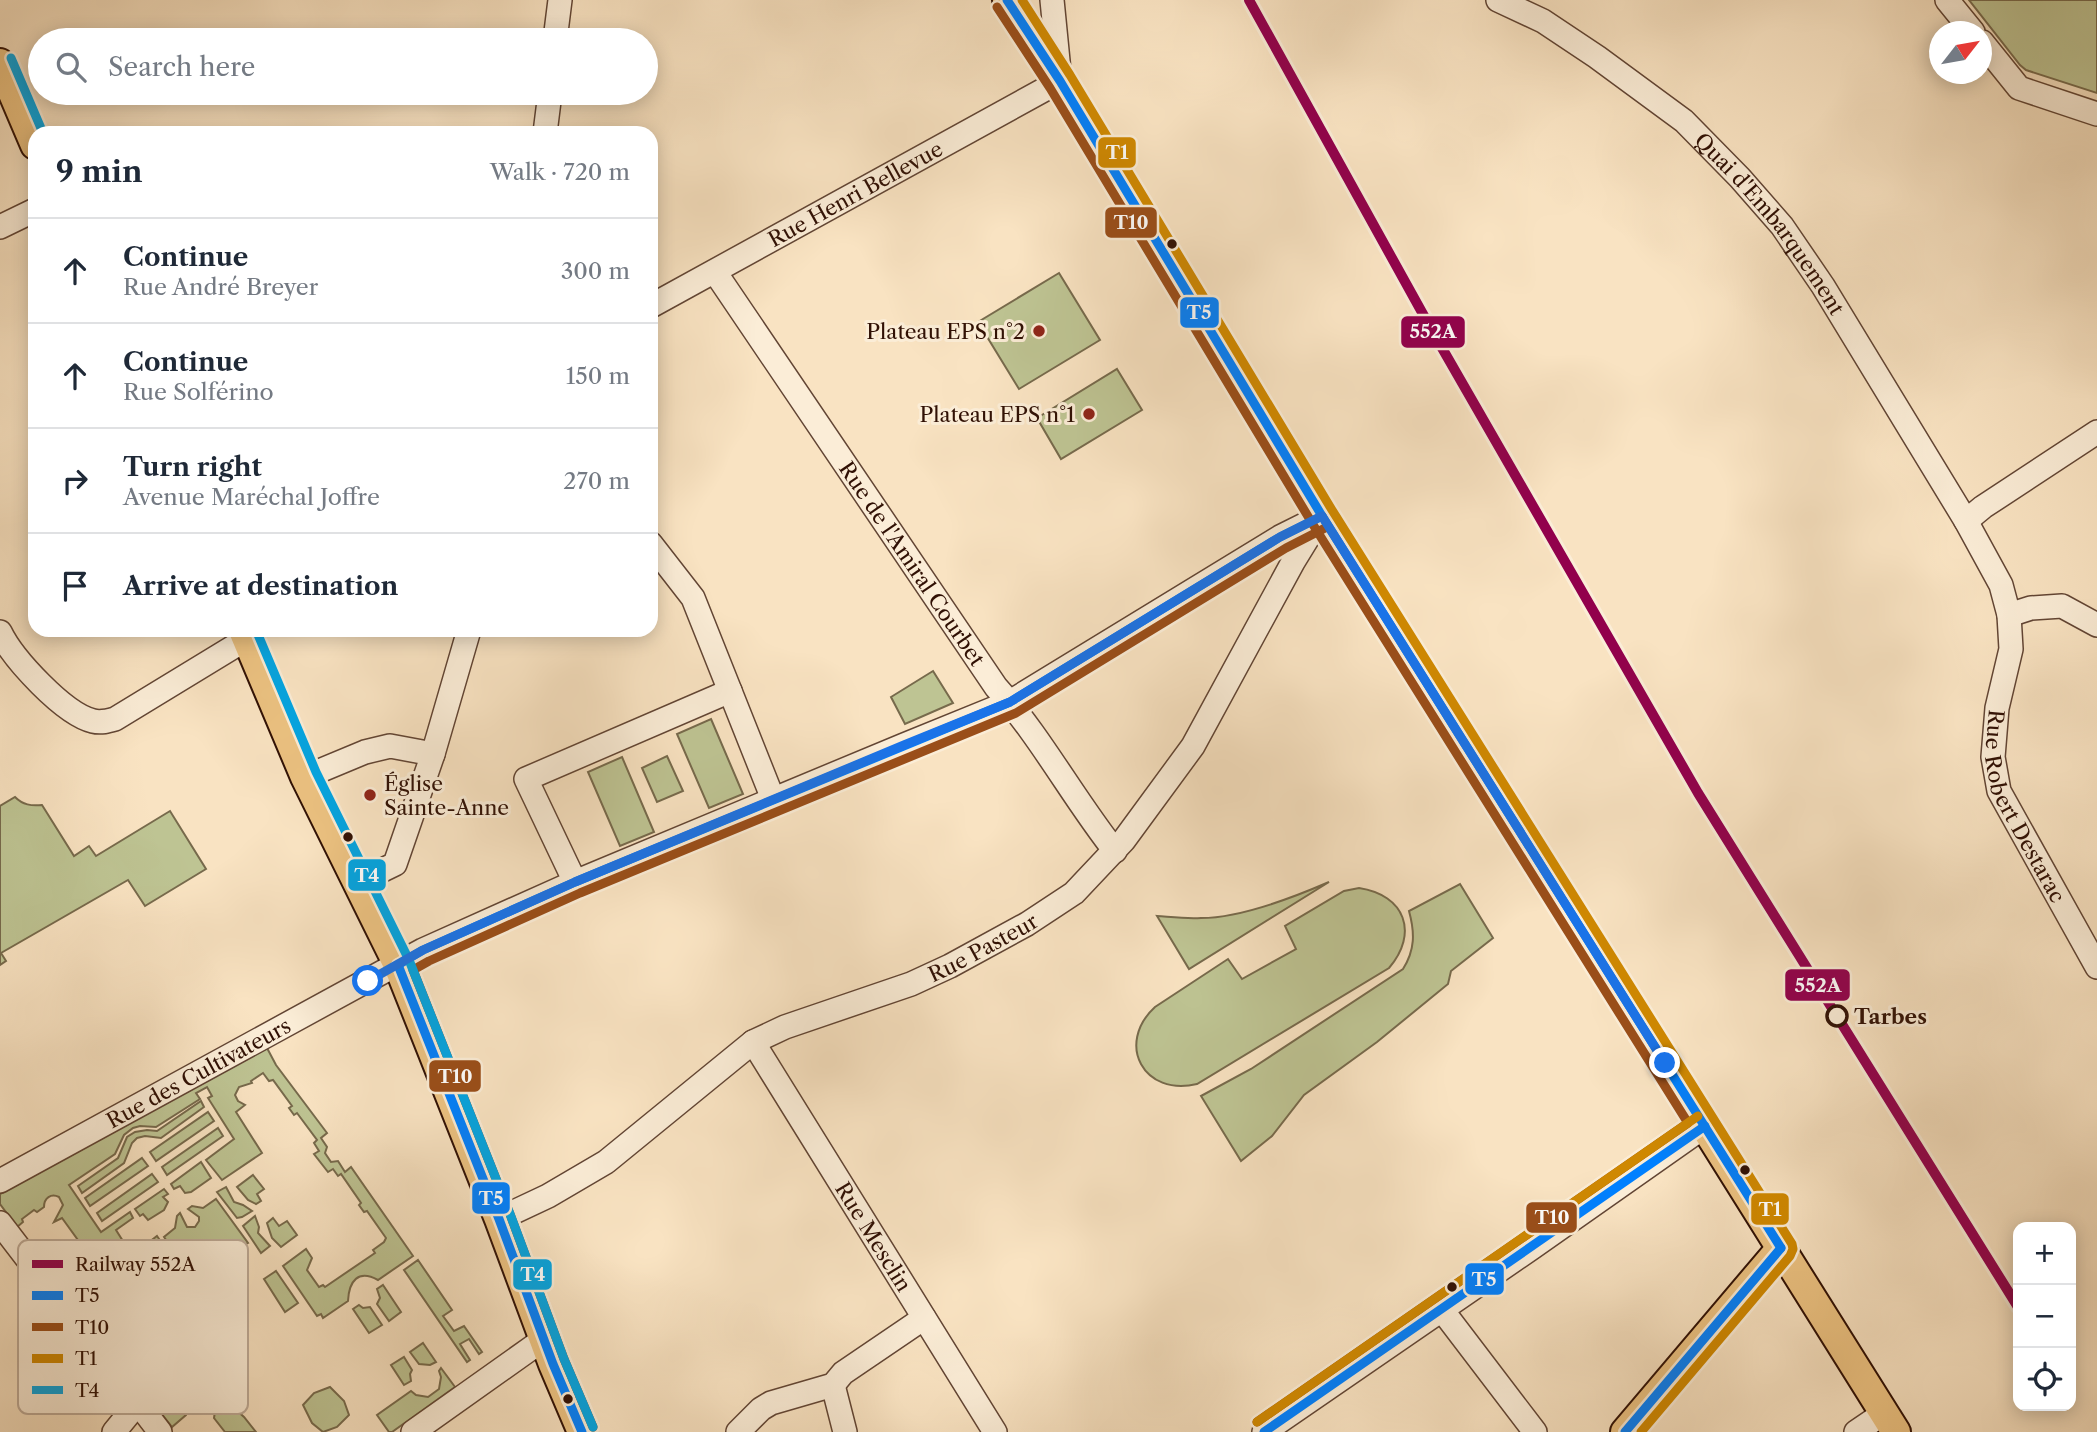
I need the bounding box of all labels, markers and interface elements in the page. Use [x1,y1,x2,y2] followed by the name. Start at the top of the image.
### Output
[1929,21,1992,84] north arrow
[28,28,658,105] search box
[52,48,90,86] icon: search
[108,51,255,83] text: Search here
[1690,127,1850,320] street label: Quai d'Embarquement
[764,136,947,252] street label: Rue Henri Bellevue
[1097,136,1137,169] line badge: T1
[1105,141,1129,164] text: T1
[56,153,143,190] text: 9 min
[490,158,630,186] text: Walk · 720 m
[1104,206,1158,239] line badge: T10
[1113,211,1149,234] text: T10
[1165,237,1179,251] unlabelled marker
[123,241,248,273] text: Continue
[56,252,94,290] icon: ahead
[561,257,630,285] text: 300 m
[123,273,318,301] text: Rue André Breyer
[1179,296,1220,329] line badge: T5
[1186,301,1212,324] text: T5
[1400,315,1466,349] line badge: 552A
[866,319,1025,344] place label: Plateau EPS n°2
[1410,320,1458,343] text: 552A
[1031,323,1047,339] marker: Plateau EPS n°2
[123,346,248,378] text: Continue
[56,357,94,395] icon: ahead
[566,362,630,390] text: 150 m
[123,378,274,406] text: Rue Solférino
[920,402,1075,427] place label: Plateau EPS n°1
[1081,406,1097,422] marker: Plateau EPS n°1
[123,451,262,483] text: Turn right
[834,457,991,671] street label: Rue de l'Amiral Courbet
[56,462,94,500] icon: right
[563,467,630,495] text: 270 m
[123,483,380,511] text: Avenue Maréchal Joffre
[56,567,94,605] icon: arrive
[123,570,398,602] text: Arrive at destination
[1980,709,2071,907] street label: Rue Robert Destarac
[384,771,509,820] place label: Église Sainte-Anne
[362,787,378,803] marker: Église Sainte-Anne
[341,830,355,844] unlabelled marker
[347,858,387,892] line badge: T4
[354,864,380,887] text: T4
[924,908,1042,987] street label: Rue Pasteur
[352,965,383,996] route start
[1784,968,1851,1002] line badge: 552A
[1795,974,1843,997] text: 552A
[1854,1004,1927,1029] place label: Tarbes
[1826,1005,1848,1027] marker: Tarbes
[102,1012,295,1133] street label: Rue des Cultivateurs
[1649,1047,1680,1078] route end
[428,1059,482,1093] line badge: T10
[437,1065,473,1088] text: T10
[1738,1163,1752,1177] unlabelled marker
[830,1177,917,1296] street label: Rue Mesclin
[471,1181,511,1215] line badge: T5
[478,1187,504,1210] text: T5
[1750,1192,1790,1226] line badge: T1
[1758,1198,1782,1221] text: T1
[1525,1201,1578,1234] line badge: T10
[1534,1206,1570,1229] text: T10
[2013,1222,2076,1411] map controls
[2013,1222,2076,1285] button: +
[18,1240,248,1414] legend
[75,1253,196,1276] text: Railway 552A
[512,1258,553,1291] line badge: T4
[1464,1262,1505,1296] line badge: T5
[520,1263,546,1286] text: T4
[1471,1268,1497,1291] text: T5
[1445,1280,1459,1294] unlabelled marker
[75,1284,100,1307] text: T5
[2013,1285,2076,1348] button: −
[75,1316,109,1339] text: T10
[75,1347,97,1370] text: T1
[2013,1348,2076,1411] button: locate
[75,1379,99,1402] text: T4
[561,1392,575,1406] unlabelled marker

